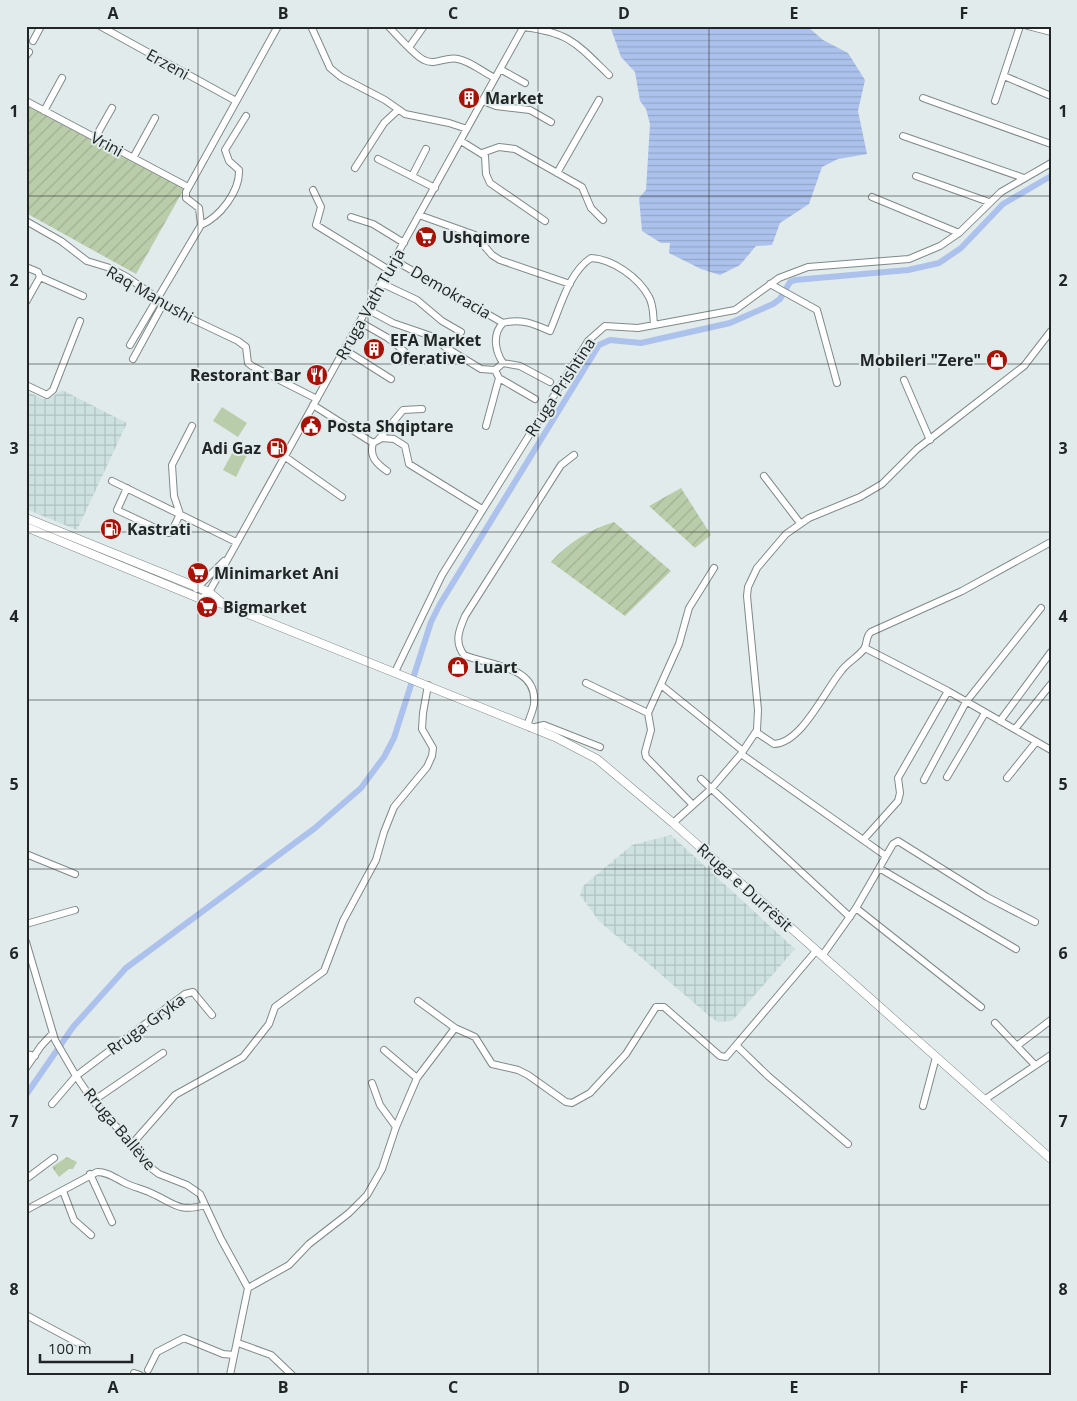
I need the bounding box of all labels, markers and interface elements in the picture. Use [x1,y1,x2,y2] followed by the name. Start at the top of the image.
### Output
[107,2,119,24] text: A
[278,2,288,24] text: B
[448,2,458,24] text: C
[618,2,630,24] text: D
[790,2,799,24] text: E
[960,2,968,24] text: F
[143,43,193,85] street label: Erzeni
[457,86,481,110] building icon: Market
[485,87,543,109] place label: Market
[9,100,19,122] text: 1
[1058,100,1068,122] text: 1
[87,126,127,162] street label: Vrini
[414,225,438,249] supermarket icon: Ushqimore
[442,226,530,248] place label: Ushqimore
[330,244,410,364] street label: Rruga Vath Turja
[102,260,198,328] street label: Raq Manushi
[407,260,495,324] street label: Demokracia
[9,269,19,291] text: 2
[1058,269,1068,291] text: 2
[390,329,481,369] place label: EFA Market Oferative
[520,333,600,441] street label: Rruga Prishtina
[362,337,386,361] building icon: EFA Market Oferative
[985,348,1009,372] shop icon: Mobileri "Zere"
[860,349,981,371] place label: Mobileri "Zere"
[305,363,329,387] restaurant icon: Restorant Bar
[190,364,301,386] place label: Restorant Bar
[299,414,323,438] public building icon: Posta Shqiptare
[327,415,453,437] place label: Posta Shqiptare
[265,436,289,460] fuel station icon: Adi Gaz
[9,437,19,459] text: 3
[202,437,261,459] place label: Adi Gaz
[1058,437,1068,459] text: 3
[99,517,123,541] fuel station icon: Kastrati
[127,518,191,540] place label: Kastrati
[186,561,210,585] supermarket icon: Minimarket Ani
[214,562,339,584] place label: Minimarket Ani
[195,595,219,619] supermarket icon: Bigmarket
[223,596,307,618] place label: Bigmarket
[9,605,19,627] text: 4
[1058,605,1068,627] text: 4
[446,655,470,679] shop icon: Luart
[474,656,517,678] place label: Luart
[9,773,19,795] text: 5
[1058,773,1068,795] text: 5
[692,838,798,936] street label: Rruga e Durrësit
[9,942,19,964] text: 6
[1058,942,1068,964] text: 6
[103,988,189,1060] street label: Rruga Gryka
[79,1083,161,1175] street label: Rruga Ballëve
[9,1110,19,1132] text: 7
[1058,1110,1068,1132] text: 7
[9,1278,19,1300] text: 8
[1058,1278,1068,1300] text: 8
[40,1331,132,1363] scale bar
[48,1338,92,1358] text: 100 m
[107,1376,119,1398] text: A
[278,1376,288,1398] text: B
[448,1376,458,1398] text: C
[618,1376,630,1398] text: D
[790,1376,799,1398] text: E
[960,1376,968,1398] text: F

